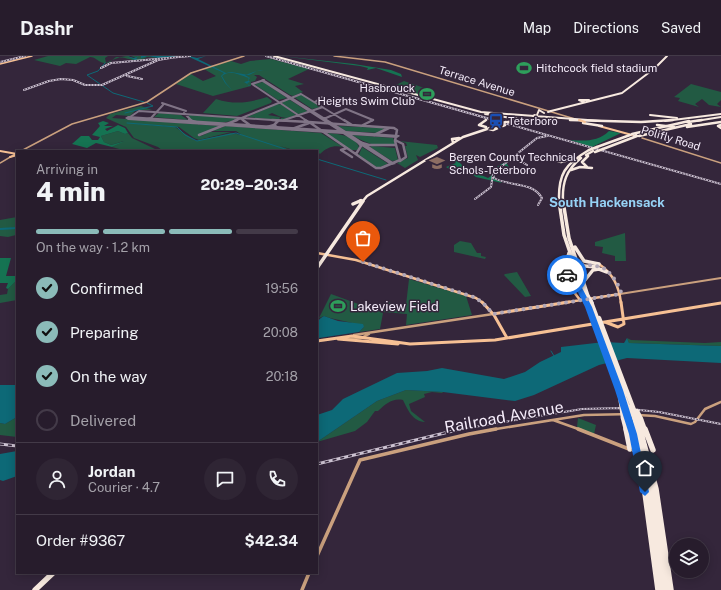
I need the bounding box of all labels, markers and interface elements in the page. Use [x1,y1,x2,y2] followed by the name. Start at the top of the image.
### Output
[20,17,73,39] text: Dashr
[523,20,551,36] text: Map
[573,20,639,36] text: Directions
[661,20,701,36] text: Saved
[515,59,533,77] sports icon: Hitchcock field stadium
[536,62,657,74] place label: Hitchcock field stadium
[437,64,517,98] street label: Terrace Avenue
[318,82,415,107] place label: Hasbrouck Heights Swim Club
[418,85,436,103] sports icon: Hasbrouck Heights Swim Club
[487,112,505,130] station icon: Teterboro
[508,115,558,127] place label: Teterboro
[640,123,702,153] street label: Polifly Road
[449,151,576,176] place label: Bergen County Technical Schols-Teterboro
[428,154,446,172] school or university icon: Bergen County Technical Schols-Teterboro
[36,162,98,177] text: Arriving in
[36,176,106,207] text: 4 min
[200,176,298,193] text: 20:29–20:34
[549,195,665,210] district label: South Hackensack
[346,221,380,262] pin
[352,227,374,249] icon: bag
[36,240,150,255] text: On the way · 1.2 km
[547,255,587,295] courier
[556,264,578,286] icon: car
[36,277,58,299] icon: check
[70,280,143,297] text: Confirmed
[265,281,298,296] text: 19:56
[329,297,347,315] sports icon: Lakeview Field
[350,299,439,314] place label: Lakeview Field
[36,321,58,343] icon: check
[70,324,139,341] text: Preparing
[263,325,298,340] text: 20:08
[36,365,58,387] icon: check
[70,368,147,385] text: On the way
[266,369,298,384] text: 20:18
[443,397,565,437] street label: Railroad Avenue
[70,412,136,429] text: Delivered
[628,451,662,492] pin
[634,457,656,479] icon: home
[36,458,78,500] button: person
[204,458,246,500] button: chat
[256,458,298,500] button: phone
[88,463,135,480] text: Jordan
[88,480,160,495] text: Courier · 4.7
[36,532,125,549] text: Order #9367
[245,532,298,549] text: $42.34
[669,538,709,578] map controls
[669,538,709,578] button: layers

